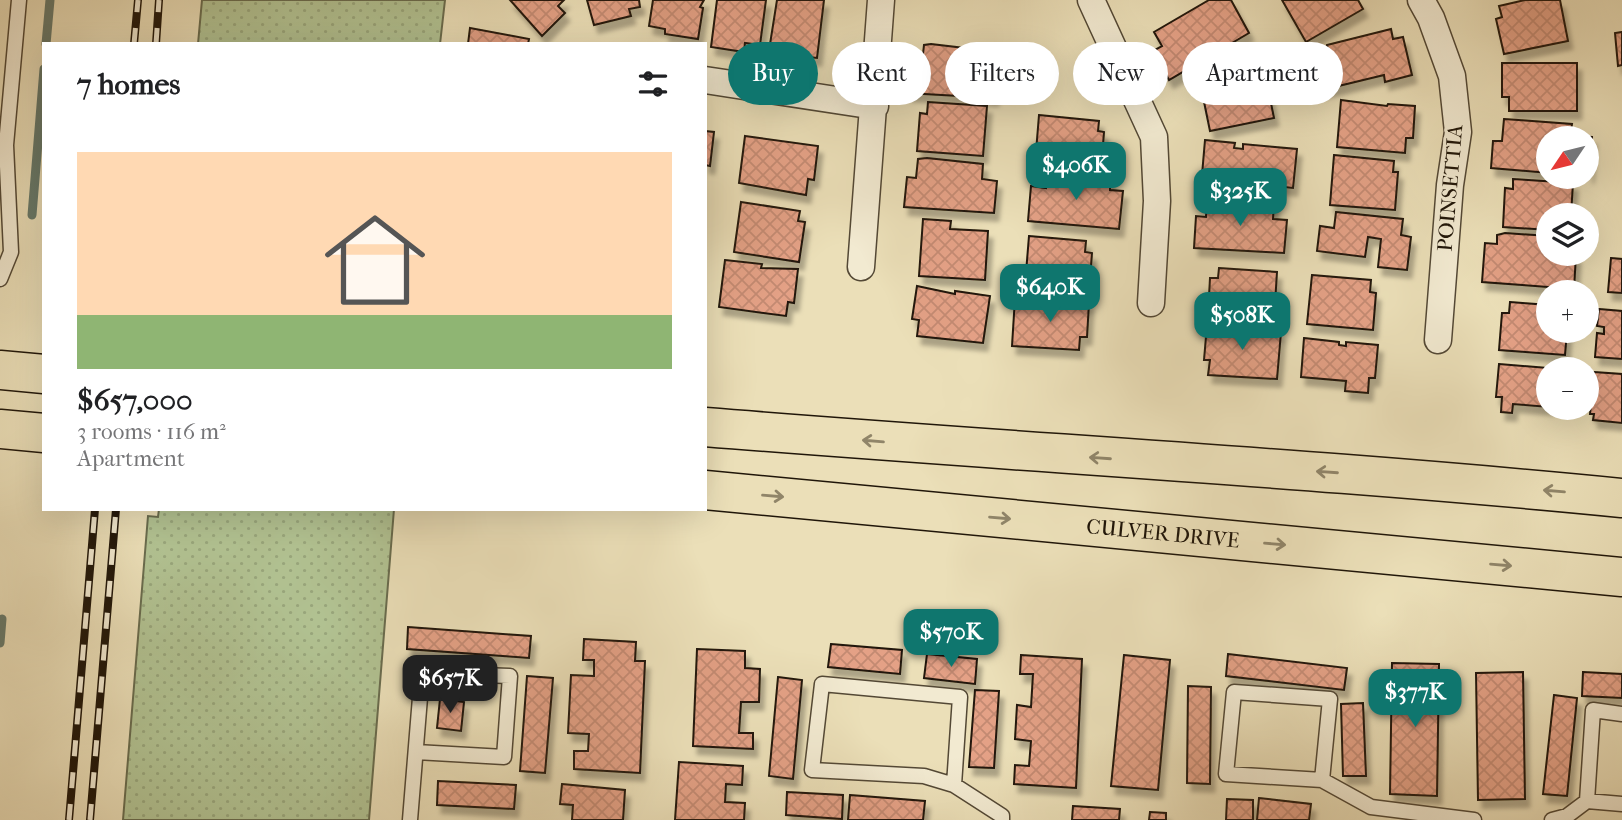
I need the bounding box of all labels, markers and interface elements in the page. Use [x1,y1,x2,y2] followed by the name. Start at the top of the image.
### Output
[728,42,818,105] chip: Buy
[832,42,931,105] chip: Rent
[945,42,1059,105] chip: Filters
[1073,42,1168,105] chip: New
[1182,42,1343,105] chip: Apartment
[634,65,672,103] icon: filters
[77,67,180,102] text: 7 homes
[1432,123,1468,252] street label: POINSETTIA
[1536,126,1600,189] north arrow
[1536,126,1599,420] map controls
[1027,142,1125,202] pin: $406K
[1042,151,1110,178] text: $406K
[1191,168,1289,228] pin: $325K
[1210,177,1270,204] text: $325K
[312,197,438,323] icon: home
[1536,203,1599,266] button: layers
[1001,264,1099,324] pin: $640K
[1016,273,1084,300] text: $640K
[1536,280,1599,343] button: +
[1193,292,1291,352] pin: $508K
[1210,301,1274,328] text: $508K
[1536,357,1599,420] button: −
[77,383,193,418] text: $657,000
[77,418,226,445] text: 3 rooms · 116 m²
[863,434,885,447] one-way arrow
[77,445,185,472] text: Apartment
[1090,451,1112,464] one-way arrow
[1316,466,1339,479] one-way arrow
[1543,484,1566,497] one-way arrow
[761,490,784,503] one-way arrow
[988,511,1010,524] one-way arrow
[1085,514,1241,553] street label: CULVER DRIVE
[1263,538,1286,551] one-way arrow
[1490,559,1512,572] one-way arrow
[902,610,1000,669] pin: $570K
[919,618,983,645] text: $570K
[401,656,499,715] pin: $657K
[419,664,481,691] text: $657K
[1366,670,1464,729] pin: $377K
[1384,678,1446,705] text: $377K

